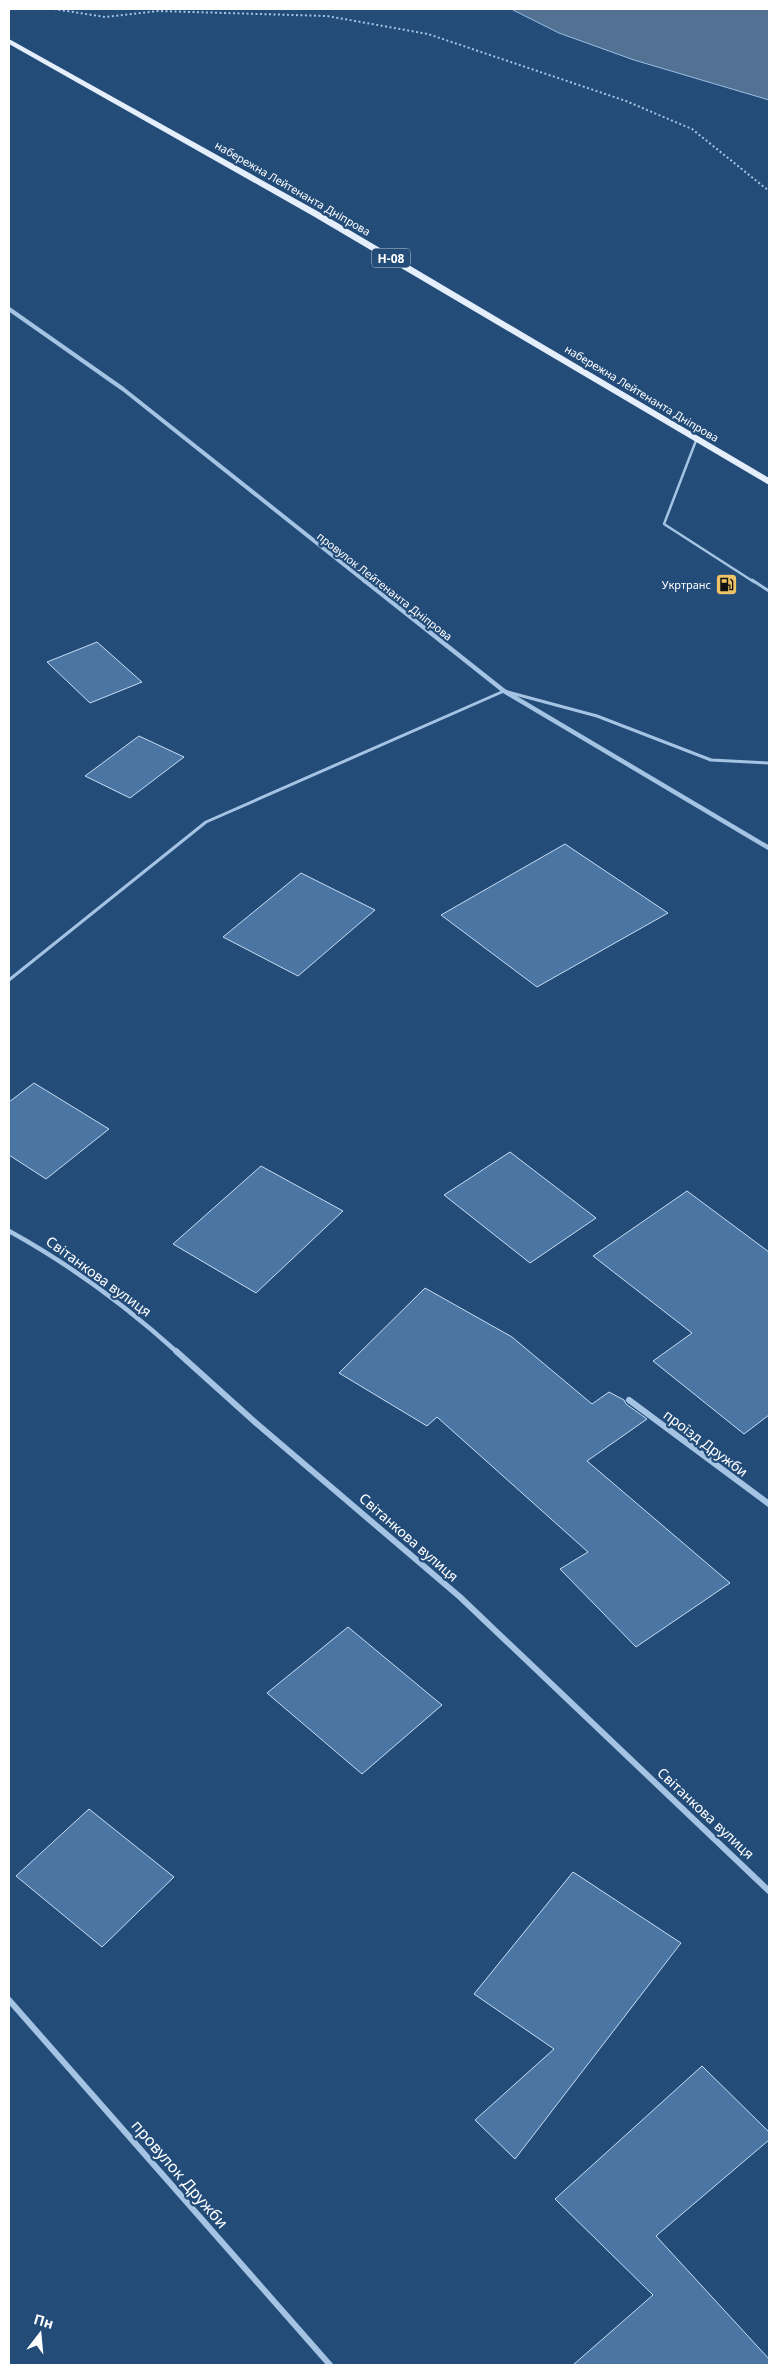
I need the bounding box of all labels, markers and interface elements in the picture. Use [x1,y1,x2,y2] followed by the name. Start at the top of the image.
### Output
[212,137,374,239] street label: набережна Лейтенанта Дніпрова
[372,248,410,268] road number: Н-08
[562,341,722,445] street label: набережна Лейтенанта Дніпрова
[314,528,456,644] street label: провулок Лейтенанта Дніпрова
[715,572,739,596] fuel station icon: Укртранс
[662,577,711,592] place label: Укртранс
[42,1231,156,1321] street label: Світанкова вулиця
[660,1405,752,1481] street label: проїзд Дружби
[355,1489,463,1585] street label: Світанкова вулиця
[653,1763,759,1863] street label: Світанкова вулиця
[127,2115,233,2233] street label: провулок Дружби
[15,2309,65,2359] north arrow
[32,2309,56,2333] text: Пн

